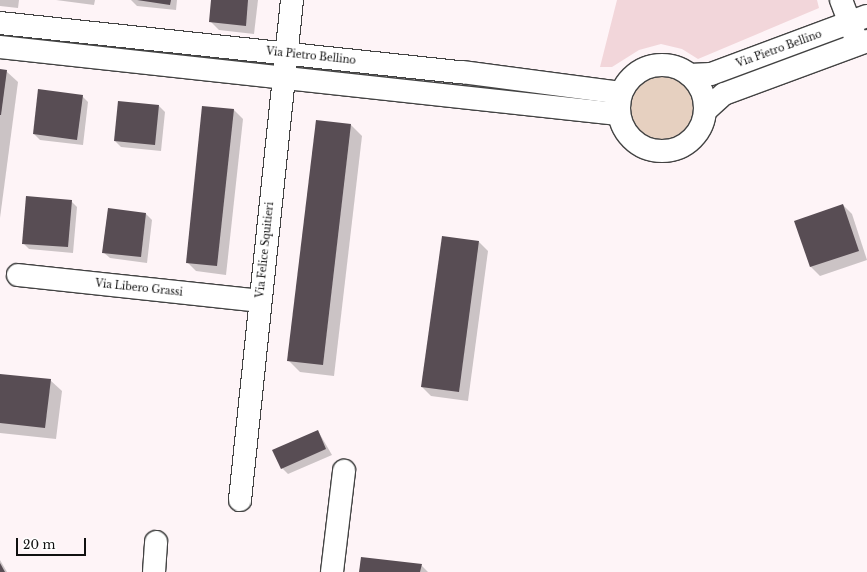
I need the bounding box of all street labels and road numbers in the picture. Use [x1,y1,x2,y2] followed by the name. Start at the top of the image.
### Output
[735,28,823,70] street label: Via Pietro Bellino
[266,45,356,67] street label: Via Pietro Bellino
[254,201,276,299] street label: Via Felice Squitieri
[95,277,183,299] street label: Via Libero Grassi

